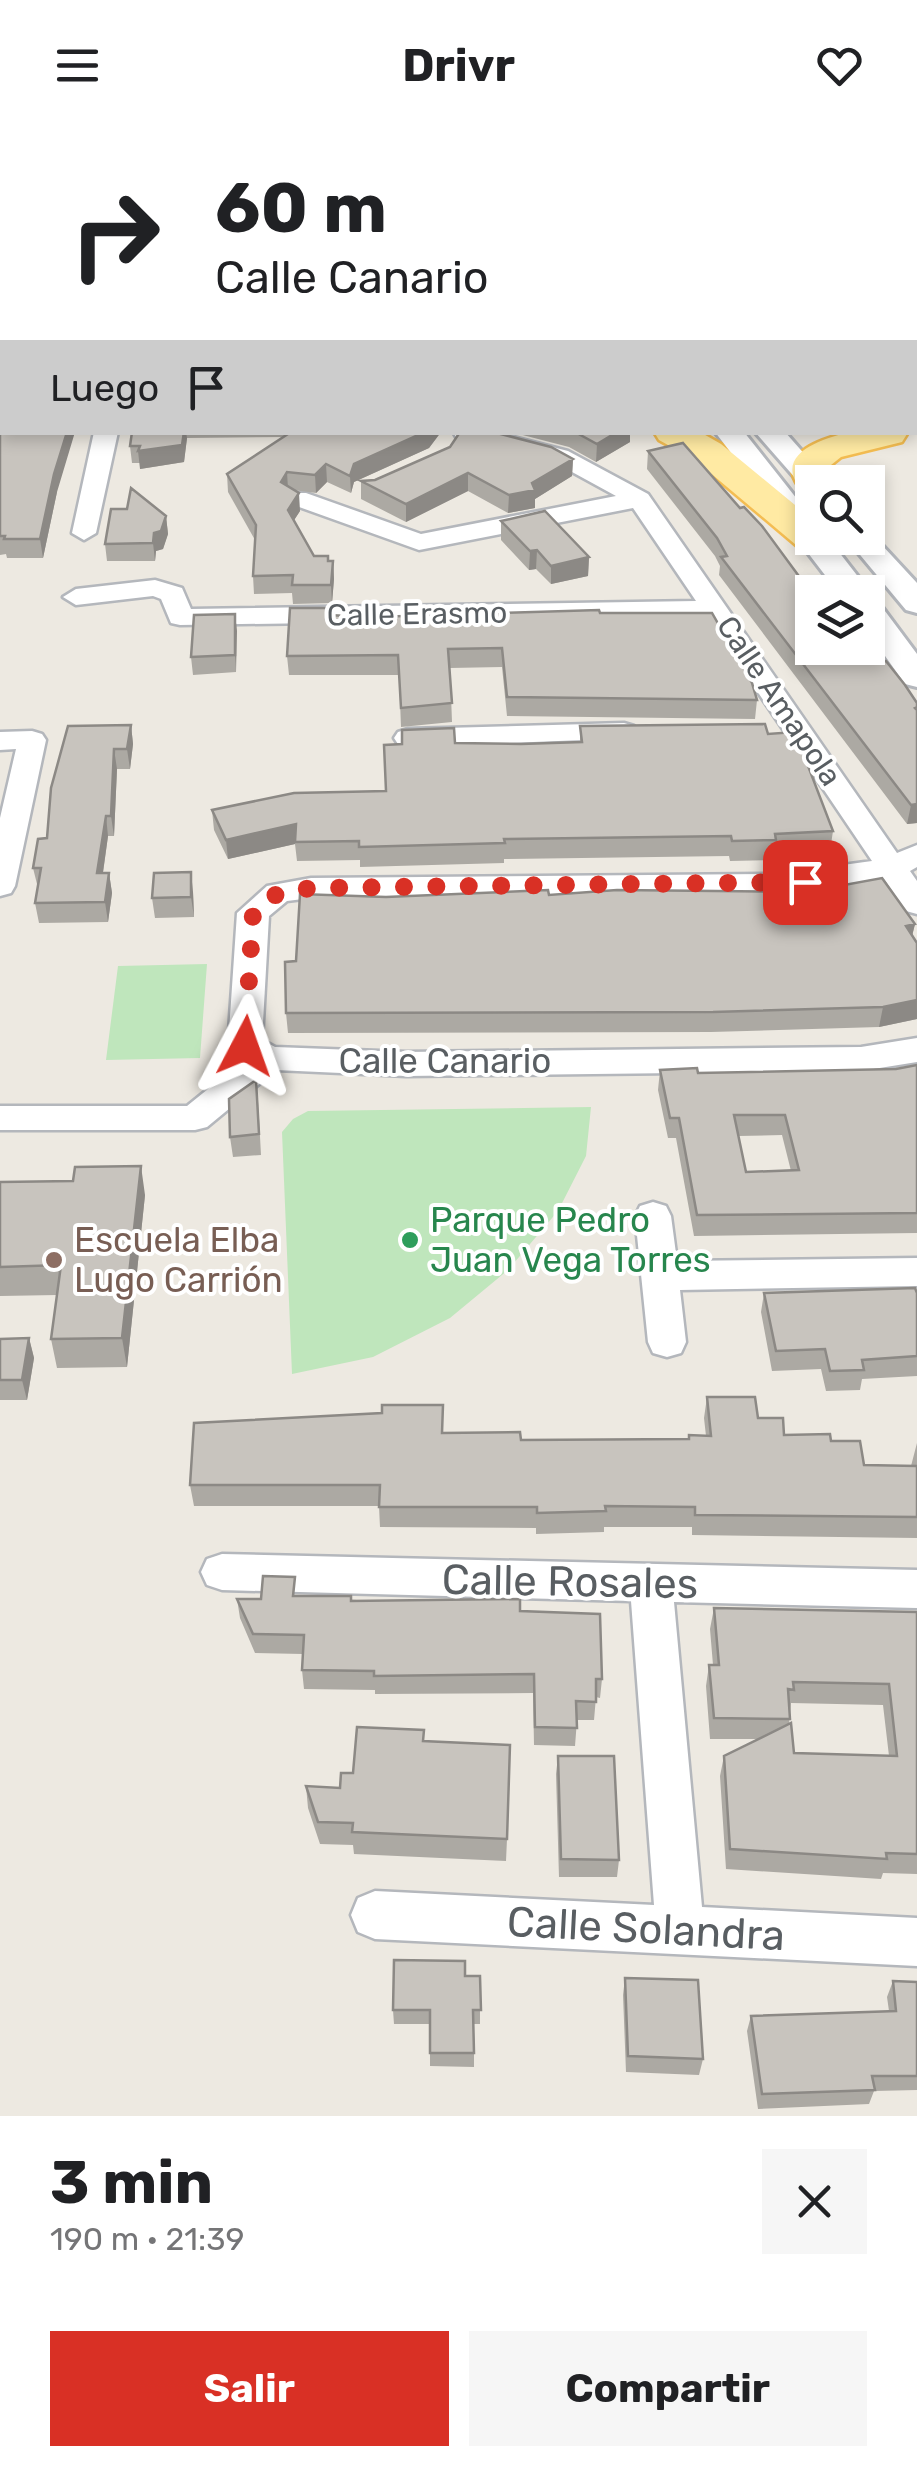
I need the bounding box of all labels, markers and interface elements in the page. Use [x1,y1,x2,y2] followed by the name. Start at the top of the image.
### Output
[50,38,105,93] icon: menu
[812,38,867,93] icon: heart
[402,39,515,92] text: Drivr
[215,167,387,250] text: 60 m
[50,170,180,300] icon: right
[215,251,489,304] text: Calle Canario
[179,360,234,415] icon: arrive
[50,365,159,411] text: Luego
[795,465,885,665] map controls
[795,465,885,555] button: search
[795,575,885,665] button: layers
[327,594,507,634] street label: Calle Erasmo
[709,609,849,793] street label: Calle Amapola
[763,840,848,925] pin
[778,855,833,910] icon: arrive
[193,994,297,1098] position arrow
[339,1040,551,1082] street label: Calle Canario
[430,1199,711,1281] place label: Parque Pedro Juan Vega Torres
[74,1219,283,1301] place label: Escuela Elba Lugo Carrión
[399,1229,421,1251] marker: Parque Pedro Juan Vega Torres
[43,1249,65,1271] marker: Escuela Elba Lugo Carrión
[441,1555,699,1609] street label: Calle Rosales
[506,1897,786,1961] street label: Calle Solandra
[50,2147,213,2218] text: 3 min
[762,2149,867,2254] button: close
[50,2220,244,2258] text: 190 m · 21:39
[50,2331,449,2446] button: Salir
[469,2331,867,2446] button: Compartir

